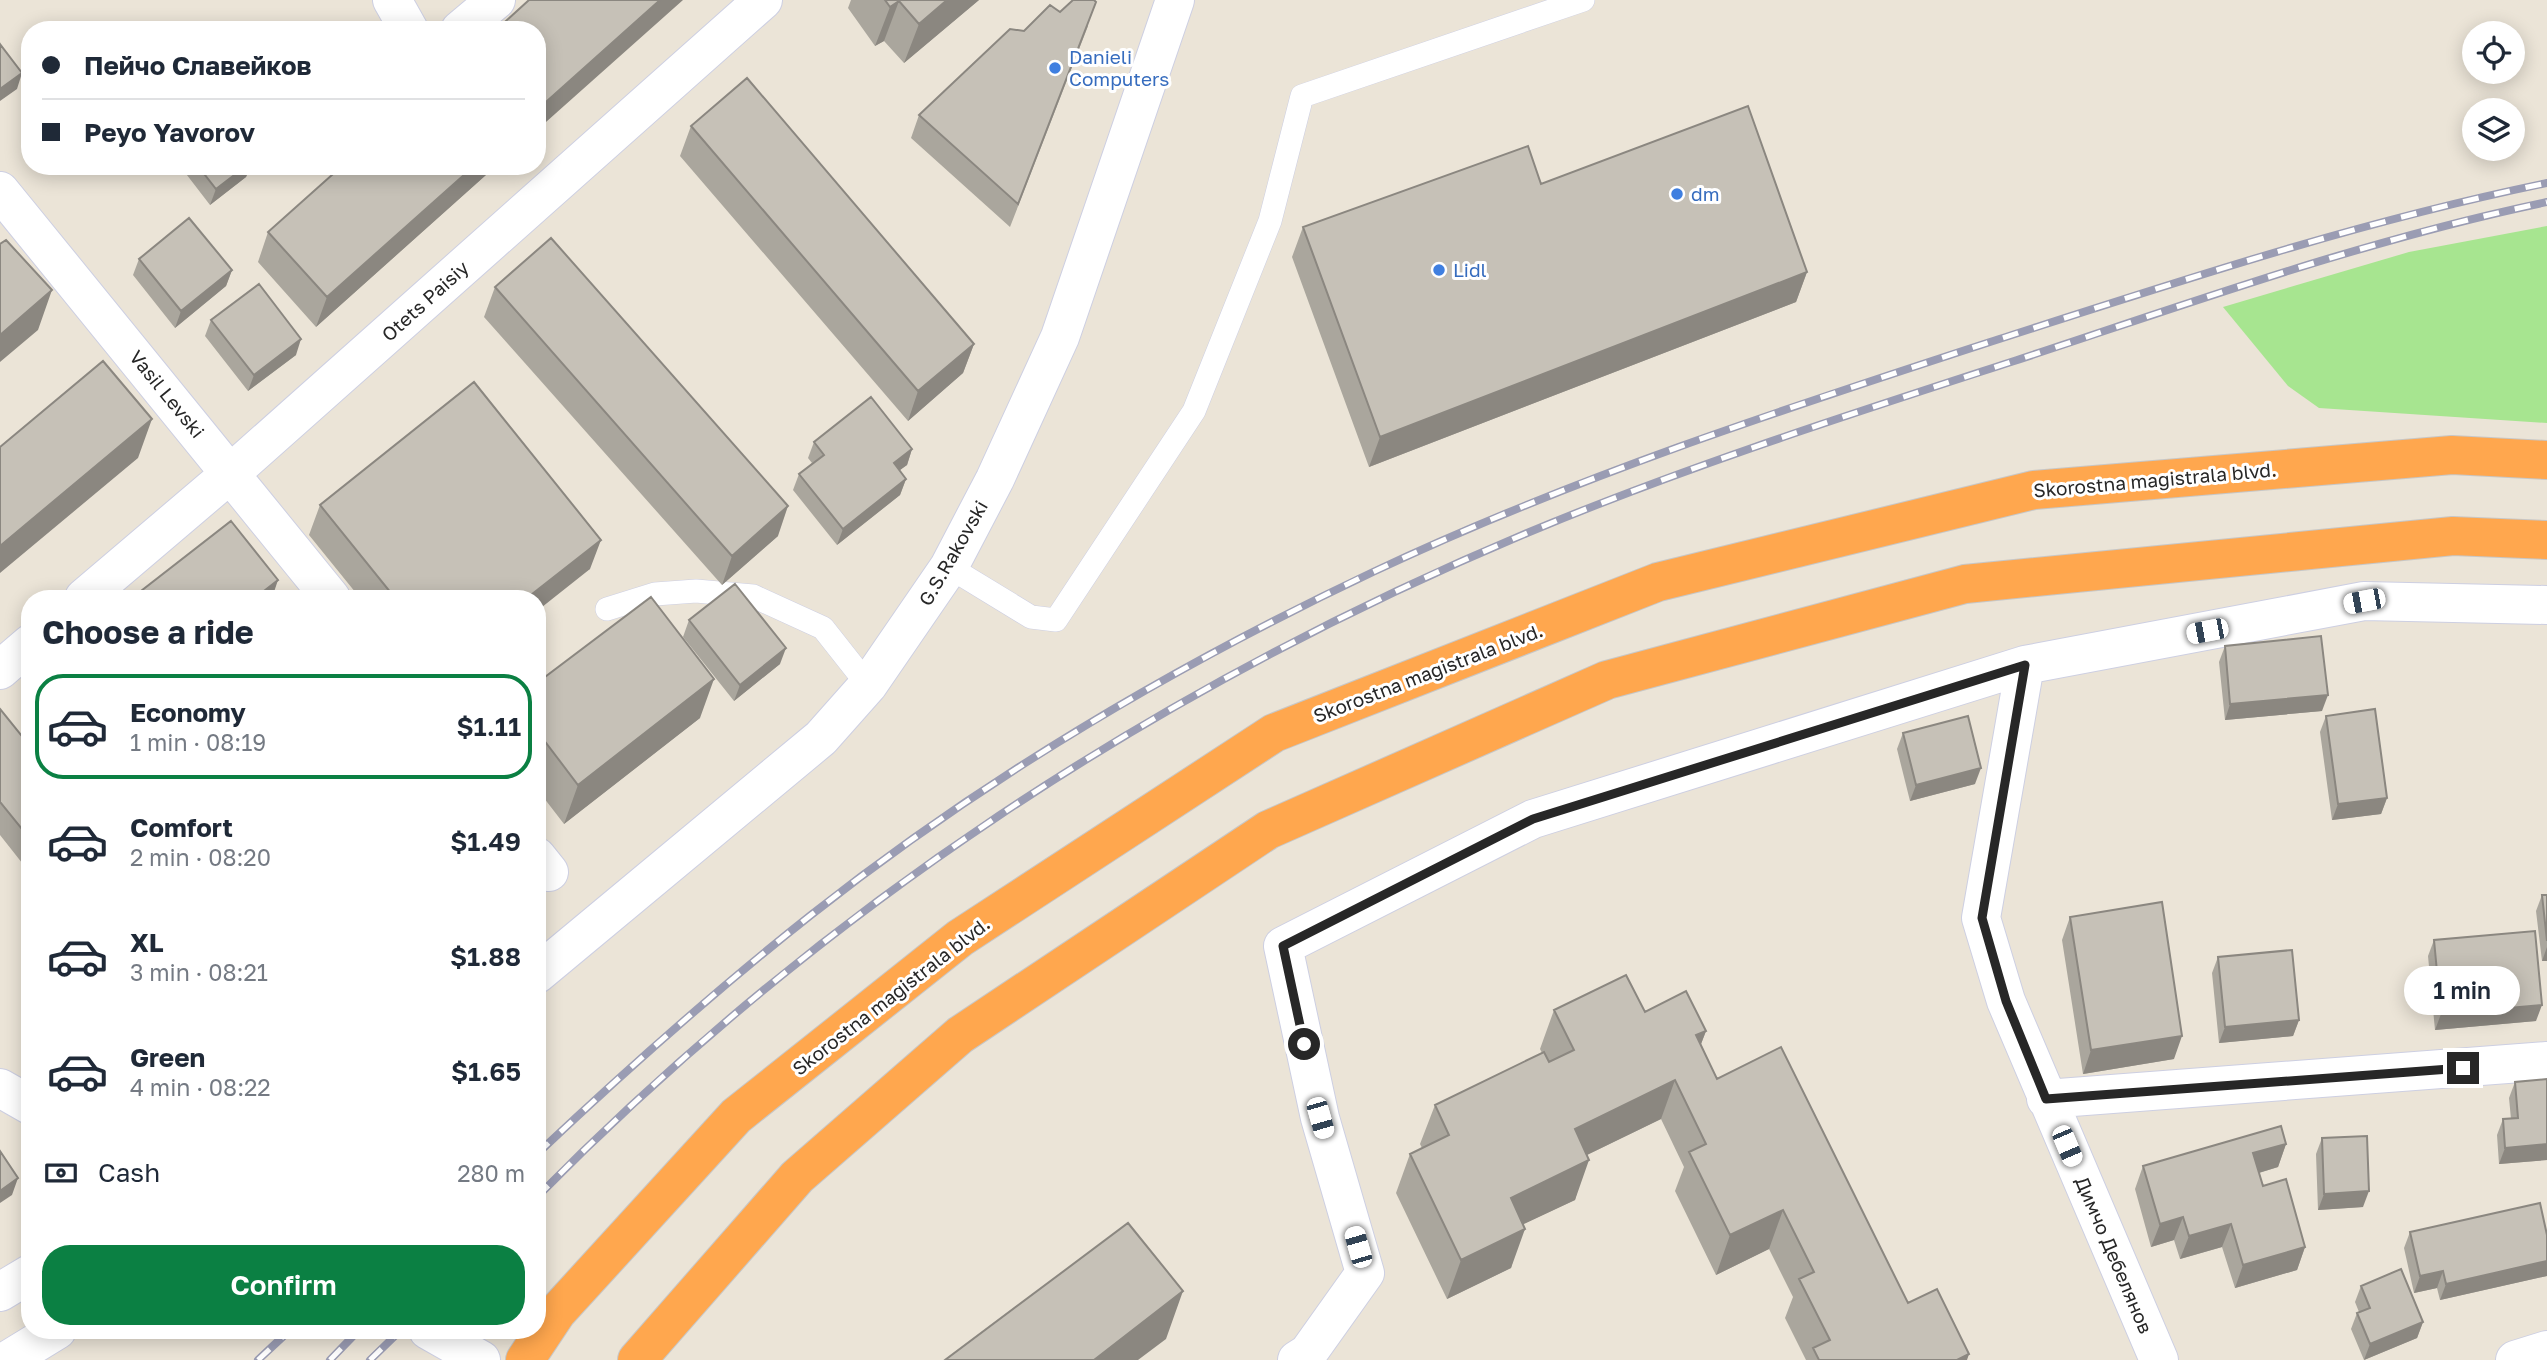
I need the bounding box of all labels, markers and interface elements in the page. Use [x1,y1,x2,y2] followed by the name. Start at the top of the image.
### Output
[2462,21,2525,161] map controls
[2462,21,2525,84] button: locate
[1069,45,1169,90] place label: Danieli Computers
[84,50,312,81] text: Пейчо Славейков
[1047,60,1063,76] marker: Danieli Computers
[2462,98,2525,161] button: layers
[84,117,255,148] text: Peyo Yavorov
[1691,182,1720,205] place label: dm
[1669,186,1685,202] marker: dm
[376,255,473,346] street label: Otets Paisiy
[1453,258,1487,281] place label: Lidl
[1431,262,1447,278] marker: Lidl
[125,345,210,442] street label: Vasil Levski
[2032,457,2277,502] street label: Skorostna magistrala blvd.
[913,496,992,609] street label: G.S.Rakovski
[2342,587,2387,615] car
[42,613,254,651] text: Choose a ride
[2185,617,2230,645] car
[1310,618,1546,727] street label: Skorostna magistrala blvd.
[46,695,109,758] icon: car
[130,697,246,728] text: Economy
[456,711,521,742] text: $1.11
[130,728,266,756] text: 1 min · 08:19
[46,810,109,873] icon: car
[130,812,233,843] text: Comfort
[450,826,521,857] text: $1.49
[130,843,271,871] text: 2 min · 08:20
[787,911,994,1080] street label: Skorostna magistrala blvd.
[46,925,109,988] icon: car
[130,927,164,958] text: XL
[450,941,521,972] text: $1.88
[130,958,268,986] text: 3 min · 08:21
[2405,967,2521,1016] callout: 1 min
[2433,976,2491,1004] text: 1 min
[1288,1028,1320,1060] route start
[46,1040,109,1103] icon: car
[130,1042,205,1073] text: Green
[2447,1052,2479,1084] route end
[451,1056,521,1087] text: $1.65
[130,1073,271,1101] text: 4 min · 08:22
[1305,1095,1336,1141] car
[2050,1123,2085,1169] car
[42,1154,80,1192] icon: cash
[98,1157,160,1188] text: Cash
[457,1159,525,1187] text: 280 m
[2071,1173,2158,1337] street label: Димчо Дебелянов
[1343,1224,1374,1270] car
[42,1245,525,1325] button: Confirm

